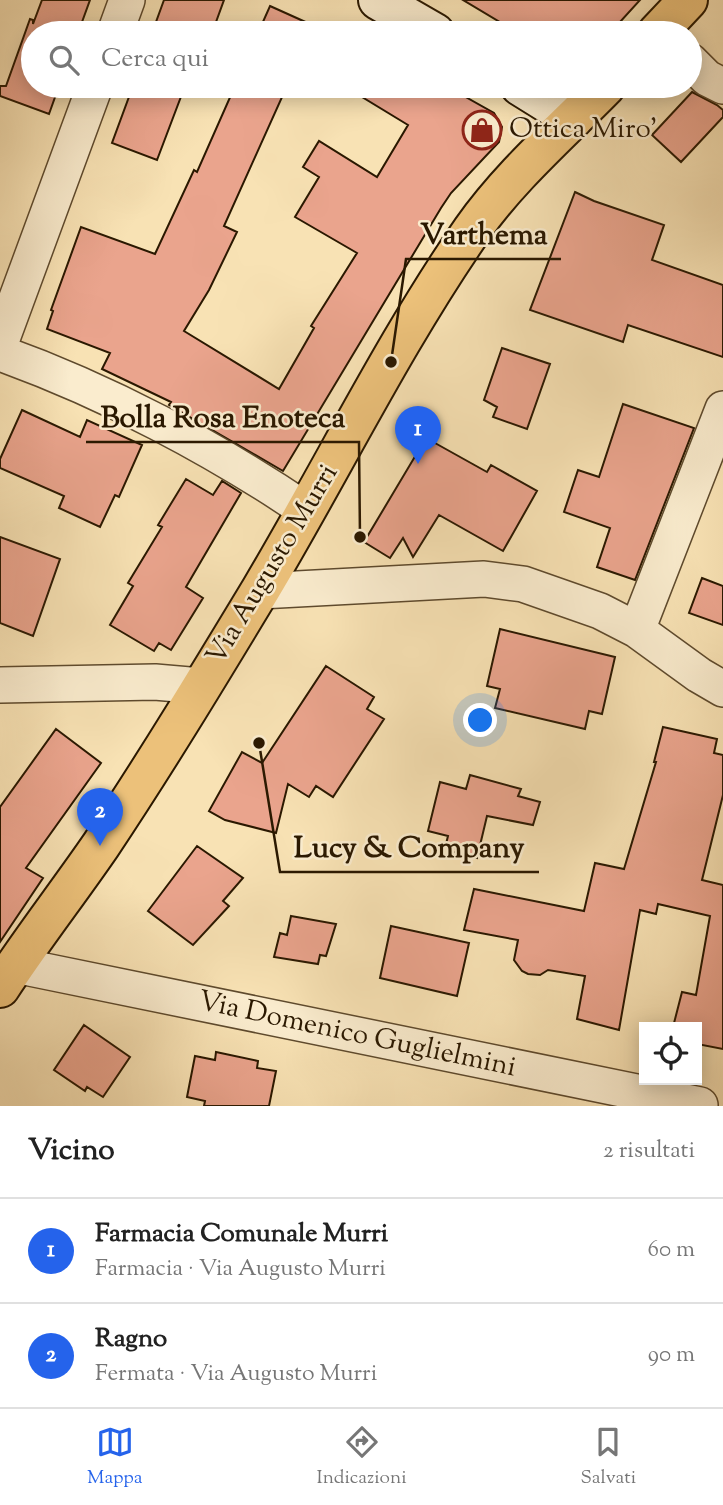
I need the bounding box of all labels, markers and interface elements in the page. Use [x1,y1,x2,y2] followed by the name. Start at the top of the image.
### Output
[21,21,702,98] search box
[45,41,83,79] icon: search
[101,41,209,78] text: Cerca qui
[461,109,503,151] shop icon: Ottica Miro'
[509,110,657,150] place label: Ottica Miro'
[406,208,561,259] callout: Varthema
[420,215,548,258] text: Varthema
[86,391,359,442] callout: Bolla Rosa Enoteca
[101,398,345,441] text: Bolla Rosa Enoteca
[395,406,441,464] pin: 1
[197,457,349,673] street label: Via Augusto Murri
[463,703,497,737] your location
[77,788,123,846] pin: 2
[280,821,539,872] callout: Lucy & Company
[294,828,524,871] text: Lucy & Company
[194,982,520,1088] street label: Via Domenico Guglielmini
[639,1022,702,1085] map controls
[639,1022,702,1085] button: locate
[28,1130,115,1173] text: Vicino
[603,1135,695,1168] text: 2 risultati
[95,1216,388,1253] text: Farmacia Comunale Murri
[47,1234,55,1267] text: 1
[647,1234,695,1267] text: 60 m
[95,1253,386,1286] text: Farmacia · Via Augusto Murri
[95,1321,167,1358] text: Ragno
[46,1339,56,1372] text: 2
[648,1339,695,1372] text: 90 m
[95,1358,377,1391] text: Fermata · Via Augusto Murri
[87,1423,143,1492] tab: Mappa
[316,1423,407,1492] tab: Indicazioni
[580,1423,636,1492] tab: Salvati

